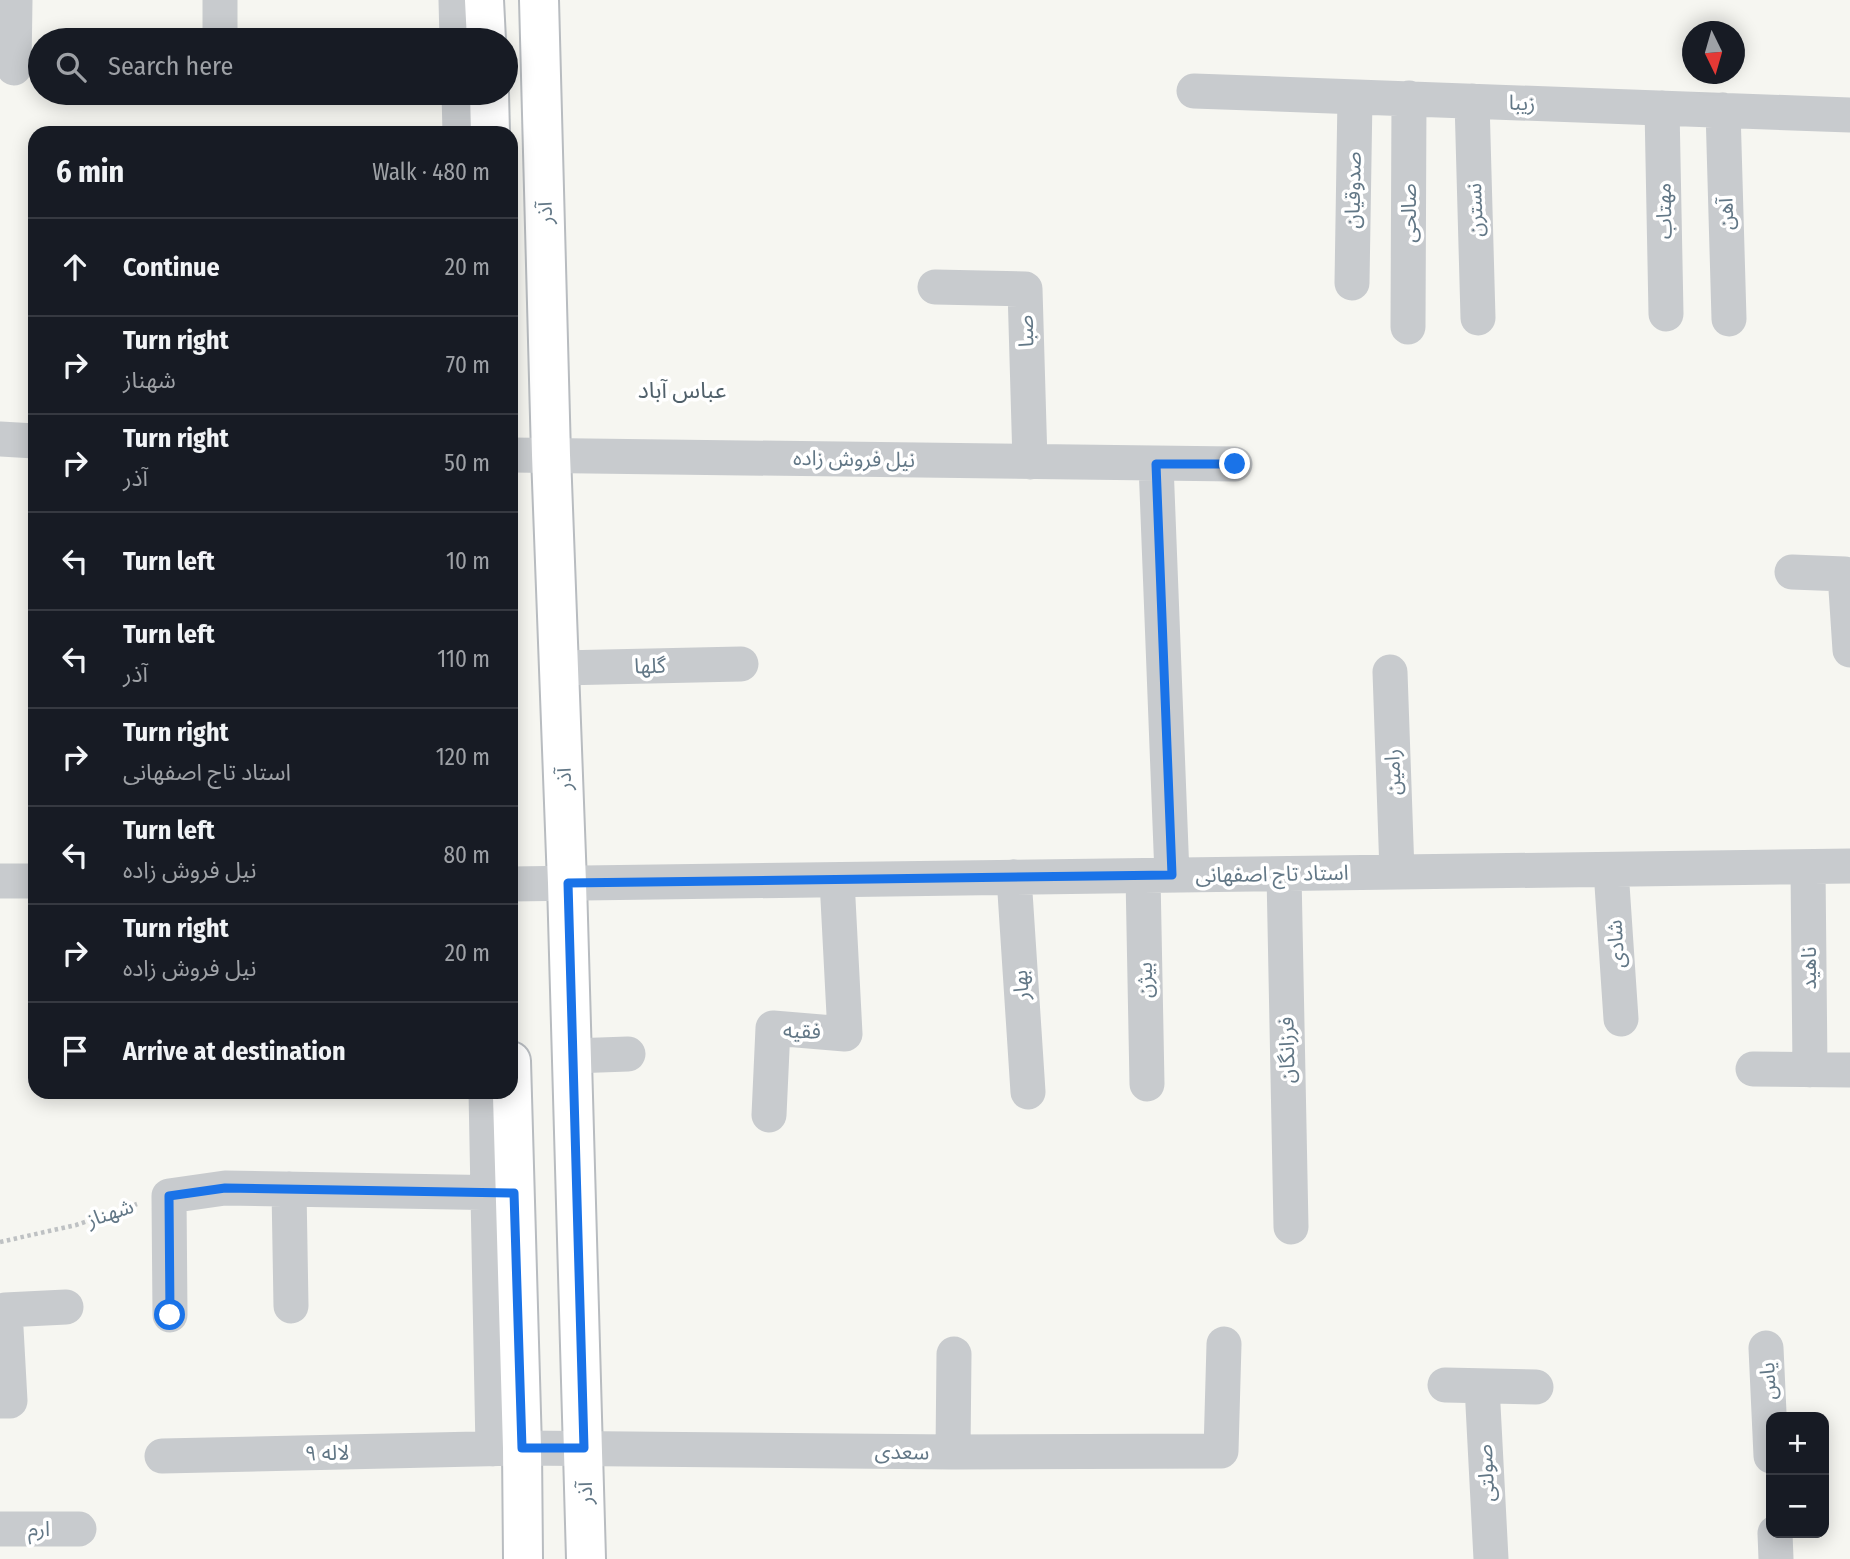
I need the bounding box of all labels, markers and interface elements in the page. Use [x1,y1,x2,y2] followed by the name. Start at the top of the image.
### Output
[1682,21,1745,84] north arrow
[28,28,518,105] search box
[52,48,90,86] icon: search
[108,51,233,82] text: Search here
[1508,90,1536,116] street label: زیبا
[1339,151,1367,229] street label: صدوقیان
[56,154,124,190] text: 6 min
[372,158,490,186] text: Walk · 480 m
[1396,183,1422,243] street label: صالحی
[1461,183,1489,237] street label: نسترن
[1651,183,1677,239] street label: مهتاب
[1712,197,1740,231] street label: آهن
[532,200,558,226] street label: آذر
[56,248,94,286] icon: ahead
[123,252,220,283] text: Continue
[445,253,490,281] text: 20 m
[1012,314,1040,348] street label: صبا
[123,325,229,356] text: Turn right
[56,346,94,384] icon: right
[446,351,490,379] text: 70 m
[123,366,176,394] text: شهناز
[638,376,726,404] district label: عباس آباد
[123,423,229,454] text: Turn right
[56,444,94,482] icon: right
[793,445,915,473] street label: نیل فروش زاده
[1219,448,1250,479] route end
[444,449,490,477] text: 50 m
[123,464,148,492] text: آذر
[56,542,94,580] icon: left
[123,546,215,577] text: Turn left
[446,547,490,575] text: 10 m
[123,619,215,650] text: Turn left
[56,640,94,678] icon: left
[437,645,490,673] text: 110 m
[634,653,666,679] street label: گلها
[123,660,148,688] text: آذر
[123,717,229,748] text: Turn right
[56,738,94,776] icon: right
[436,743,490,771] text: 120 m
[1379,748,1407,796] street label: رامین
[123,758,291,786] text: استاد تاج اصفهانی
[551,766,577,792] street label: آذر
[123,815,215,846] text: Turn left
[56,836,94,874] icon: left
[443,841,490,869] text: 80 m
[123,856,256,884] text: نیل فروش زاده
[1195,860,1349,890] street label: استاد تاج اصفهانی
[123,913,229,944] text: Turn right
[1601,919,1631,969] street label: شادی
[56,934,94,972] icon: right
[445,939,490,967] text: 20 m
[1796,947,1822,989] street label: ناهید
[123,954,256,982] text: نیل فروش زاده
[1132,962,1158,998] street label: بیژن
[1007,969,1035,1002] street label: بهار
[1273,1016,1301,1084] street label: فرزانگان
[783,1017,821,1045] street label: فقیه
[56,1032,94,1070] icon: arrive
[123,1036,346,1067] text: Arrive at destination
[82,1193,137,1233] street label: شهناز
[154,1299,185,1330] route start
[1754,1361,1782,1401] street label: یاس
[1766,1412,1829,1538] map controls
[1766,1412,1829,1475] button: +
[875,1439,929,1465] street label: سعدی
[304,1440,350,1466] street label: ۹ لاله
[1472,1444,1500,1502] street label: صولتی
[1766,1475,1829,1538] button: −
[572,1481,598,1506] street label: آذر
[28,1516,50,1545] street label: ارم

